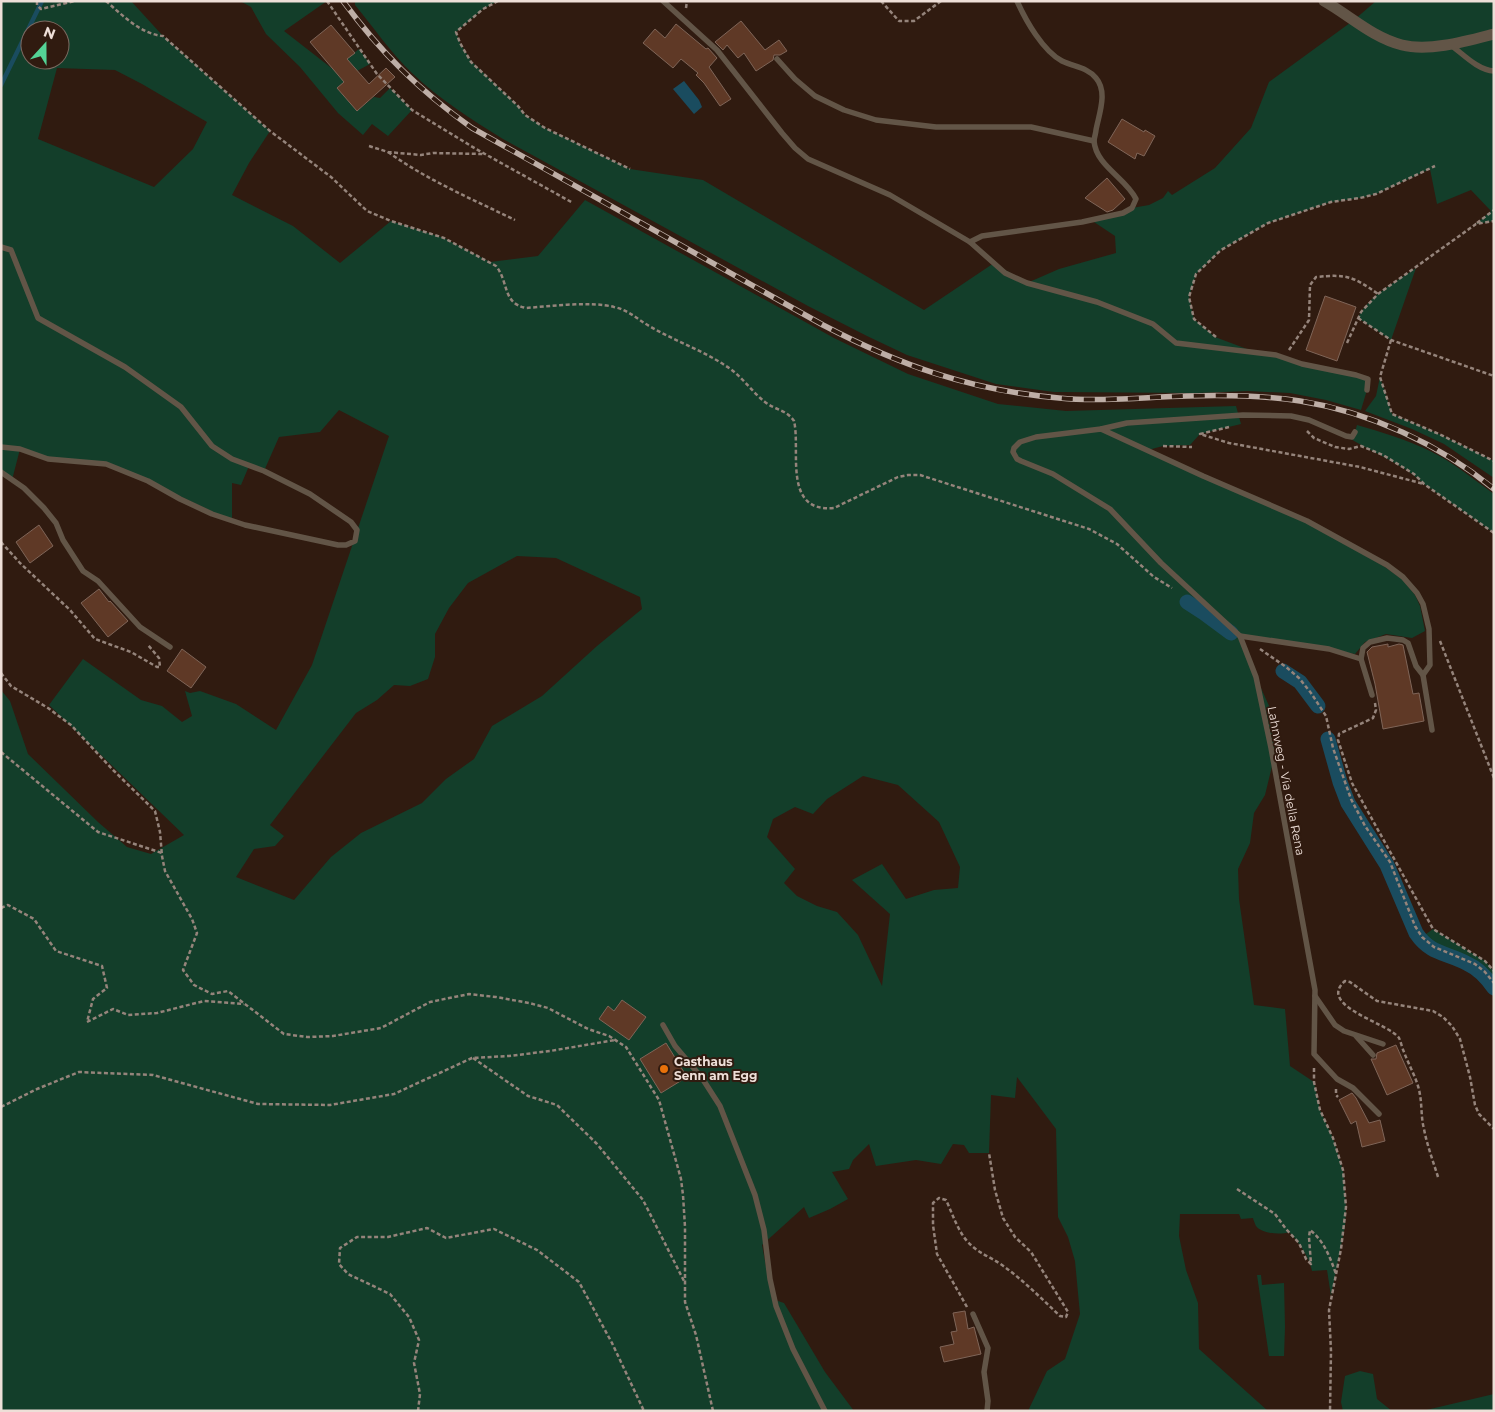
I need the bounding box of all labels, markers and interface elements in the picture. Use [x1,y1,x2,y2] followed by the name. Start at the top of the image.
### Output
[20,20,70,70] north arrow
[41,22,58,43] text: N
[1265,705,1308,857] street label: Lahnweg - Via della Rena
[674,1054,757,1083] place label: Gasthaus Senn am Egg
[658,1063,670,1075] marker: Gasthaus Senn am Egg

